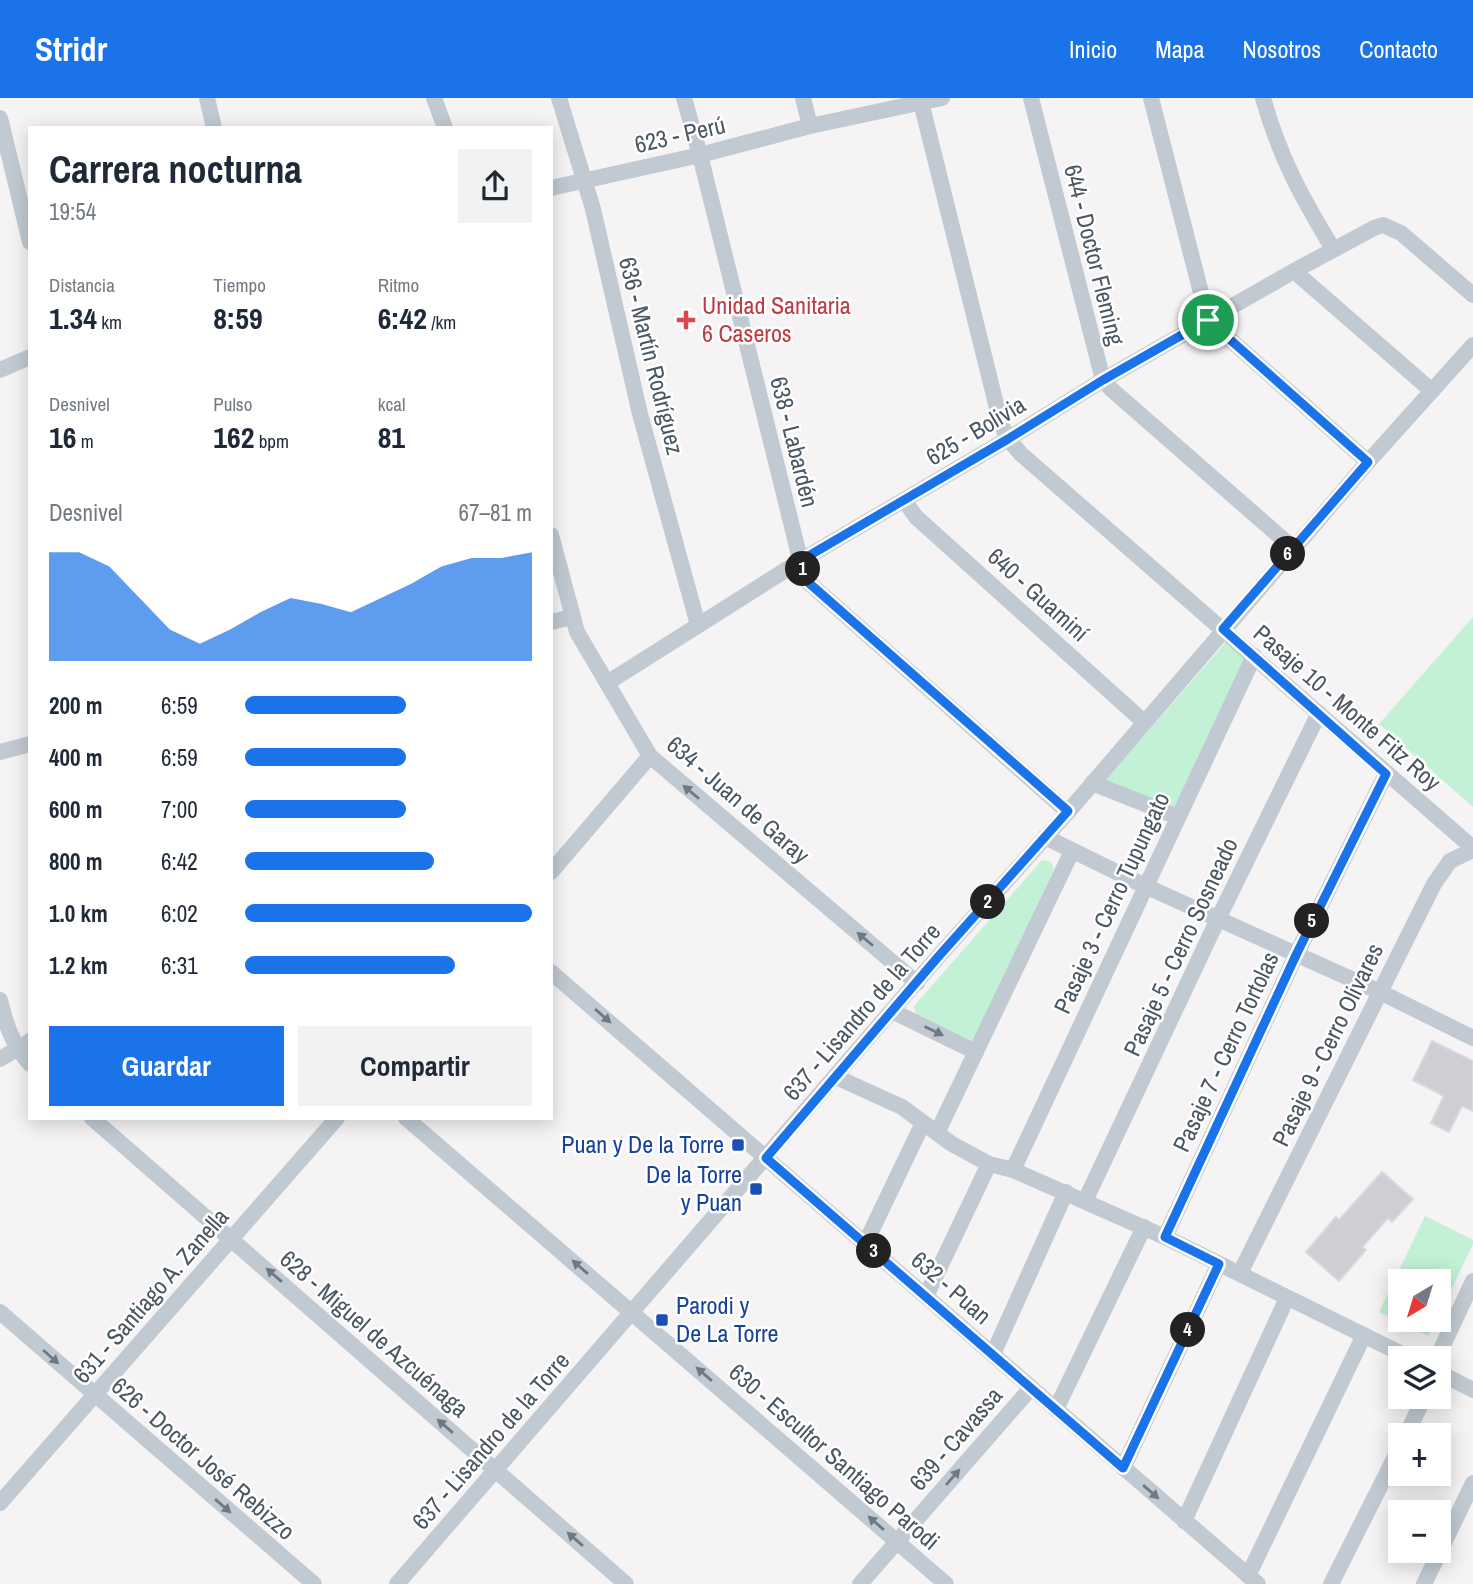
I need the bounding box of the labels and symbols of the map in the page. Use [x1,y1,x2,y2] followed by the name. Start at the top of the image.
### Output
[631,108,728,160] street label: 623 - Perú
[1057,161,1133,348] street label: 644 - Doctor Fleming
[612,254,692,458] street label: 636 - Martín Rodríguez
[702,289,851,349] place label: Unidad Sanitaria 6 Caseros
[1178,290,1238,350] pin
[676,310,696,330] marker: Unidad Sanitaria 6 Caseros
[763,373,827,510] street label: 638 - Labardén
[920,388,1031,472] street label: 625 - Bolivia
[1270,536,1306,572] pin: 6
[981,540,1097,649] street label: 640 - Guaminí
[786,552,820,587] pin: 1
[1247,617,1448,798] street label: Pasaje 10 - Monte Fitz Roy
[660,728,817,870] street label: 634 - Juan de Garay
[683,785,700,800] one-way arrow
[1046,787,1176,1018] street label: Pasaje 3 - Cerro Tupungato
[1115,832,1245,1061] street label: Pasaje 5 - Cerro Sosneado
[970,884,1006,920] pin: 2
[1294,904,1330,938] pin: 5
[775,916,947,1107] street label: 637 - Lisandro de la Torre
[856,932,873,947] one-way arrow
[1264,938,1390,1151] street label: Pasaje 9 - Cerro Olivares
[1165,946,1286,1157] street label: Pasaje 7 - Cerro Tortolas
[594,1008,612,1024] one-way arrow
[924,1026,944,1037] one-way arrow
[561,1128,724,1160] place label: Puan y De la Torre
[730,1137,746,1153] marker: Puan y De la Torre
[646,1158,742,1218] place label: De la Torre y Puan
[748,1181,764,1197] marker: De la Torre y Puan
[65,1201,235,1390] street label: 631 - Santiago A. Zanella
[856,1234,892,1268] pin: 3
[274,1243,476,1424] street label: 628 - Miguel de Azcuénaga
[905,1244,998,1331] street label: 632 - Puan
[572,1260,589,1275] one-way arrow
[265,1268,282,1284] one-way arrow
[1388,1269,1451,1332] north arrow
[676,1289,778,1349] place label: Parodi y De La Torre
[654,1312,670,1328] marker: Parodi y De La Torre
[1170,1312,1206,1348] pin: 4
[404,1345,576,1536] street label: 637 - Lisandro de la Torre
[42,1349,59,1365] one-way arrow
[723,1356,947,1557] street label: 630 - Escultor Santiago Parodi
[695,1366,713,1382] one-way arrow
[105,1370,302,1547] street label: 626 - Doctor José Rebizzo
[902,1380,1009,1497] street label: 639 - Cavassa
[436,1418,453,1434] one-way arrow
[945,1468,961,1486] one-way arrow
[1142,1483,1159,1499] one-way arrow
[214,1498,232,1514] one-way arrow
[867,1515,885,1531] one-way arrow
[566,1531,584,1547] one-way arrow

